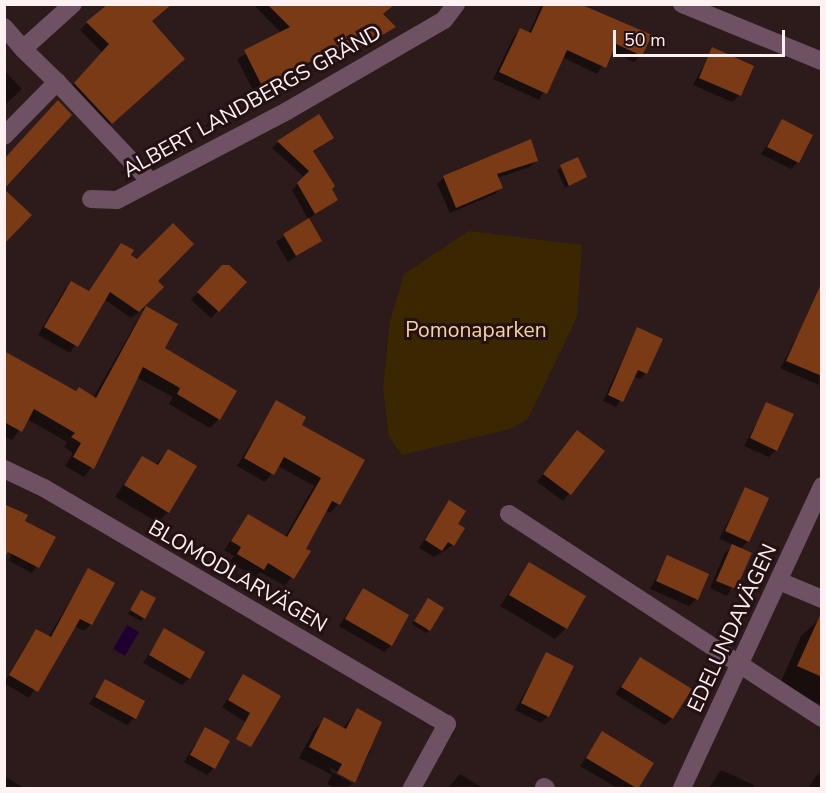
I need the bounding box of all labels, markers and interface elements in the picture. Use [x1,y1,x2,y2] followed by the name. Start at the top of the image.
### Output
[616,18,788,56] scale bar
[118,19,386,183] street label: ALBERT LANDBERGS GRÄND
[624,28,666,52] text: 50 m
[405,317,547,343] park label: Pomonaparken
[144,515,332,637] street label: BLOMODLARVÄGEN
[682,540,782,716] street label: EDELUNDAVÄGEN

